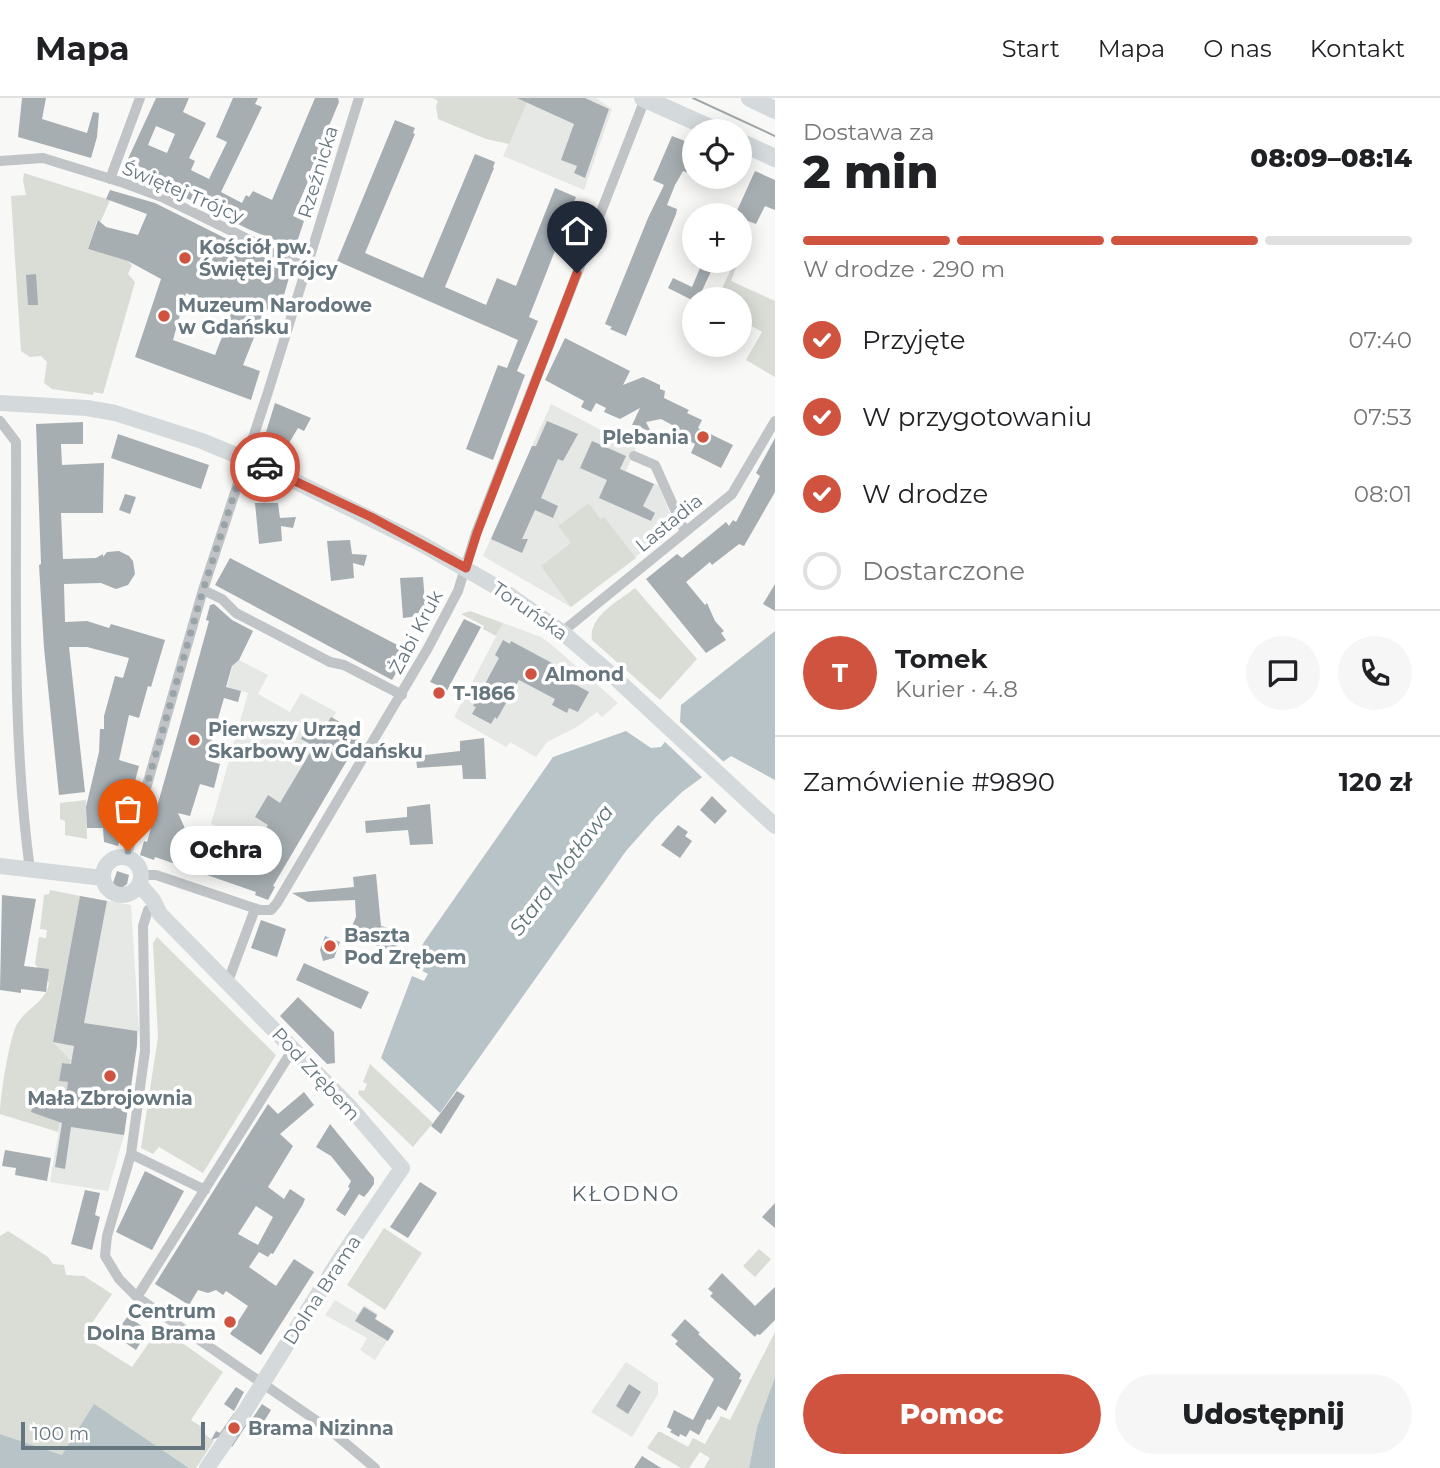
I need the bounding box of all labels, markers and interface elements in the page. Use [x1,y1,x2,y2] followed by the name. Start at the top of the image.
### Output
[35,28,130,68] text: Mapa
[1002,34,1060,63] text: Start
[1098,34,1165,63] text: Mapa
[1203,34,1272,63] text: O nas
[1310,34,1405,63] text: Kontakt
[803,118,935,146] text: Dostawa za
[682,119,752,357] map controls
[682,119,752,189] button: locate
[293,123,343,221] street label: Rzeźnicka
[1250,142,1412,174] text: 08:09–08:14
[803,143,938,200] text: 2 min
[119,156,248,228] street label: Świętej Trójcy
[547,201,607,273] pin
[682,203,752,273] button: +
[558,212,596,250] icon: home
[199,236,338,281] place label: Kościół pw. Świętej Trójcy
[177,250,193,266] marker: Kościół pw. Świętej Trójcy
[803,255,1005,283] text: W drodze · 290 m
[682,287,752,357] button: −
[178,294,372,339] place label: Muzeum Narodowe w Gdańsku
[156,308,172,324] marker: Muzeum Narodowe w Gdańsku
[803,321,841,359] icon: check
[862,324,965,356] text: Przyjęte
[1349,326,1412,354] text: 07:40
[803,398,841,436] icon: check
[862,401,1092,433] text: W przygotowaniu
[1353,403,1412,431] text: 07:53
[602,426,689,449] place label: Plebania
[695,429,711,445] marker: Plebania
[230,432,300,502] courier
[246,448,284,486] icon: car
[803,475,841,513] icon: check
[862,478,988,510] text: W drodze
[1354,480,1412,508] text: 08:01
[631,489,707,557] street label: Lastadia
[862,555,1025,587] text: Dostarczone
[488,577,572,645] street label: Toruńska
[384,586,448,678] street label: Żabi Kruk
[1246,636,1320,710] button: chat
[1338,636,1412,710] button: phone
[895,643,987,675] text: Tomek
[832,657,848,689] text: T
[544,663,624,686] place label: Almond
[523,666,539,682] marker: Almond
[895,675,1018,703] text: Kurier · 4.8
[453,682,515,705] place label: T-1866
[431,685,447,701] marker: T-1866
[208,718,423,763] place label: Pierwszy Urząd Skarbowy w Gdańsku
[186,732,202,748] marker: Pierwszy Urząd Skarbowy w Gdańsku
[803,766,1055,798] text: Zamówienie #9890
[1339,766,1412,798] text: 120 zł
[98,779,158,851] pin
[109,790,147,828] icon: bag
[504,800,618,940] water label: Stara Motława
[170,826,282,876] callout: Ochra
[189,836,263,864] text: Ochra
[344,924,466,969] place label: Baszta Pod Zrębem
[322,938,338,954] marker: Baszta Pod Zrębem
[267,1023,365,1125] street label: Pod Zrębem
[102,1068,118,1084] marker: Mała Zbrojownia
[27,1087,193,1110] place label: Mała Zbrojownia
[572,1181,680,1206] district label: KŁODNO
[278,1231,366,1349] street label: Dolna Brama
[87,1300,216,1345] place label: Centrum Dolna Brama
[222,1314,238,1330] marker: Centrum Dolna Brama
[803,1374,1101,1454] button: Pomoc
[1115,1374,1412,1454] button: Udostępnij
[248,1417,394,1440] place label: Brama Nizinna
[21,1419,205,1451] scale bar
[226,1420,242,1436] marker: Brama Nizinna
[32,1422,89,1445] text: 100 m

